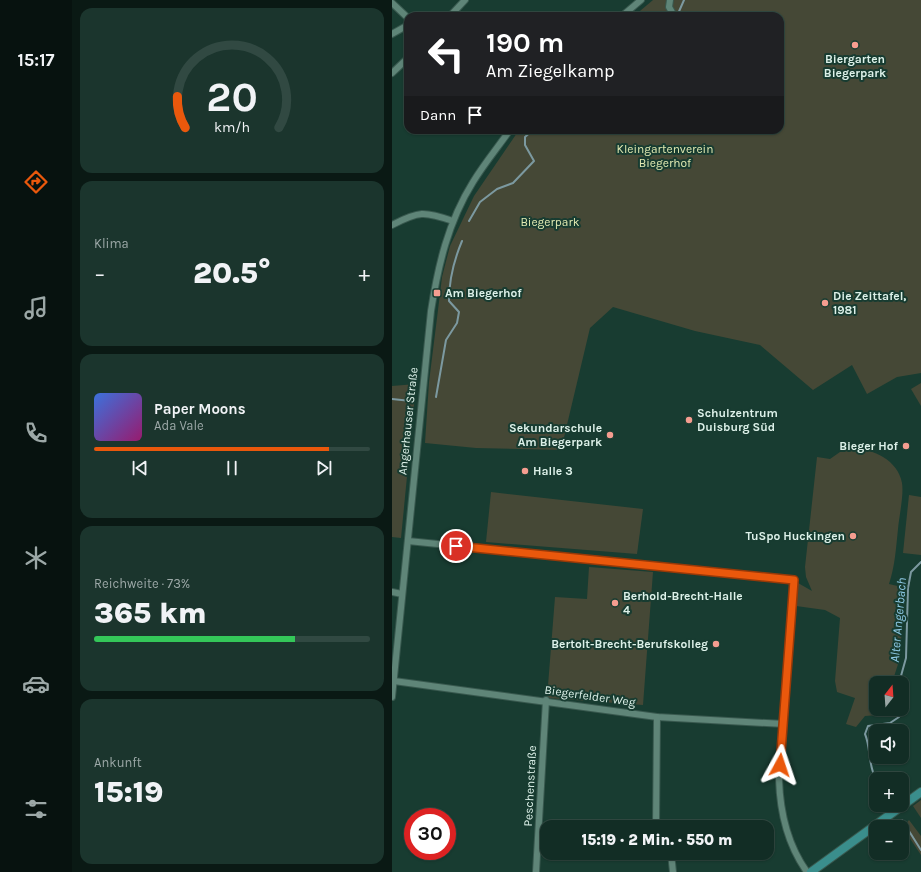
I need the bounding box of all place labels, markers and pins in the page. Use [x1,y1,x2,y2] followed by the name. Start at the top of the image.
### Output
[850,40,860,50] marker: Biergarten Biegerpark
[824,52,886,80] place label: Biergarten Biegerpark
[445,286,522,300] place label: Am Biegerhof
[432,288,442,298] marker: Am Biegerhof
[833,289,906,317] place label: Die Zeittafel, 1981
[820,298,830,308] marker: Die Zeittafel, 1981
[697,406,778,434] place label: Schulzentrum Duisburg Süd
[684,415,694,425] marker: Schulzentrum Duisburg Süd
[509,421,602,449] place label: Sekundarschule Am Biegerpark
[605,430,615,440] marker: Sekundarschule Am Biegerpark
[839,439,899,453] place label: Bieger Hof
[901,441,911,451] marker: Bieger Hof
[533,464,573,478] place label: Halle 3
[520,466,530,476] marker: Halle 3
[439,529,473,563] pin
[746,529,845,543] place label: TuSpo Huckingen
[848,531,858,541] marker: TuSpo Huckingen
[623,589,743,617] place label: Berhold-Brecht-Halle 4
[610,598,620,608] marker: Berhold-Brecht-Halle 4
[551,637,708,651] place label: Bertolt-Brecht-Berufskolleg
[711,639,721,649] marker: Bertolt-Brecht-Berufskolleg

